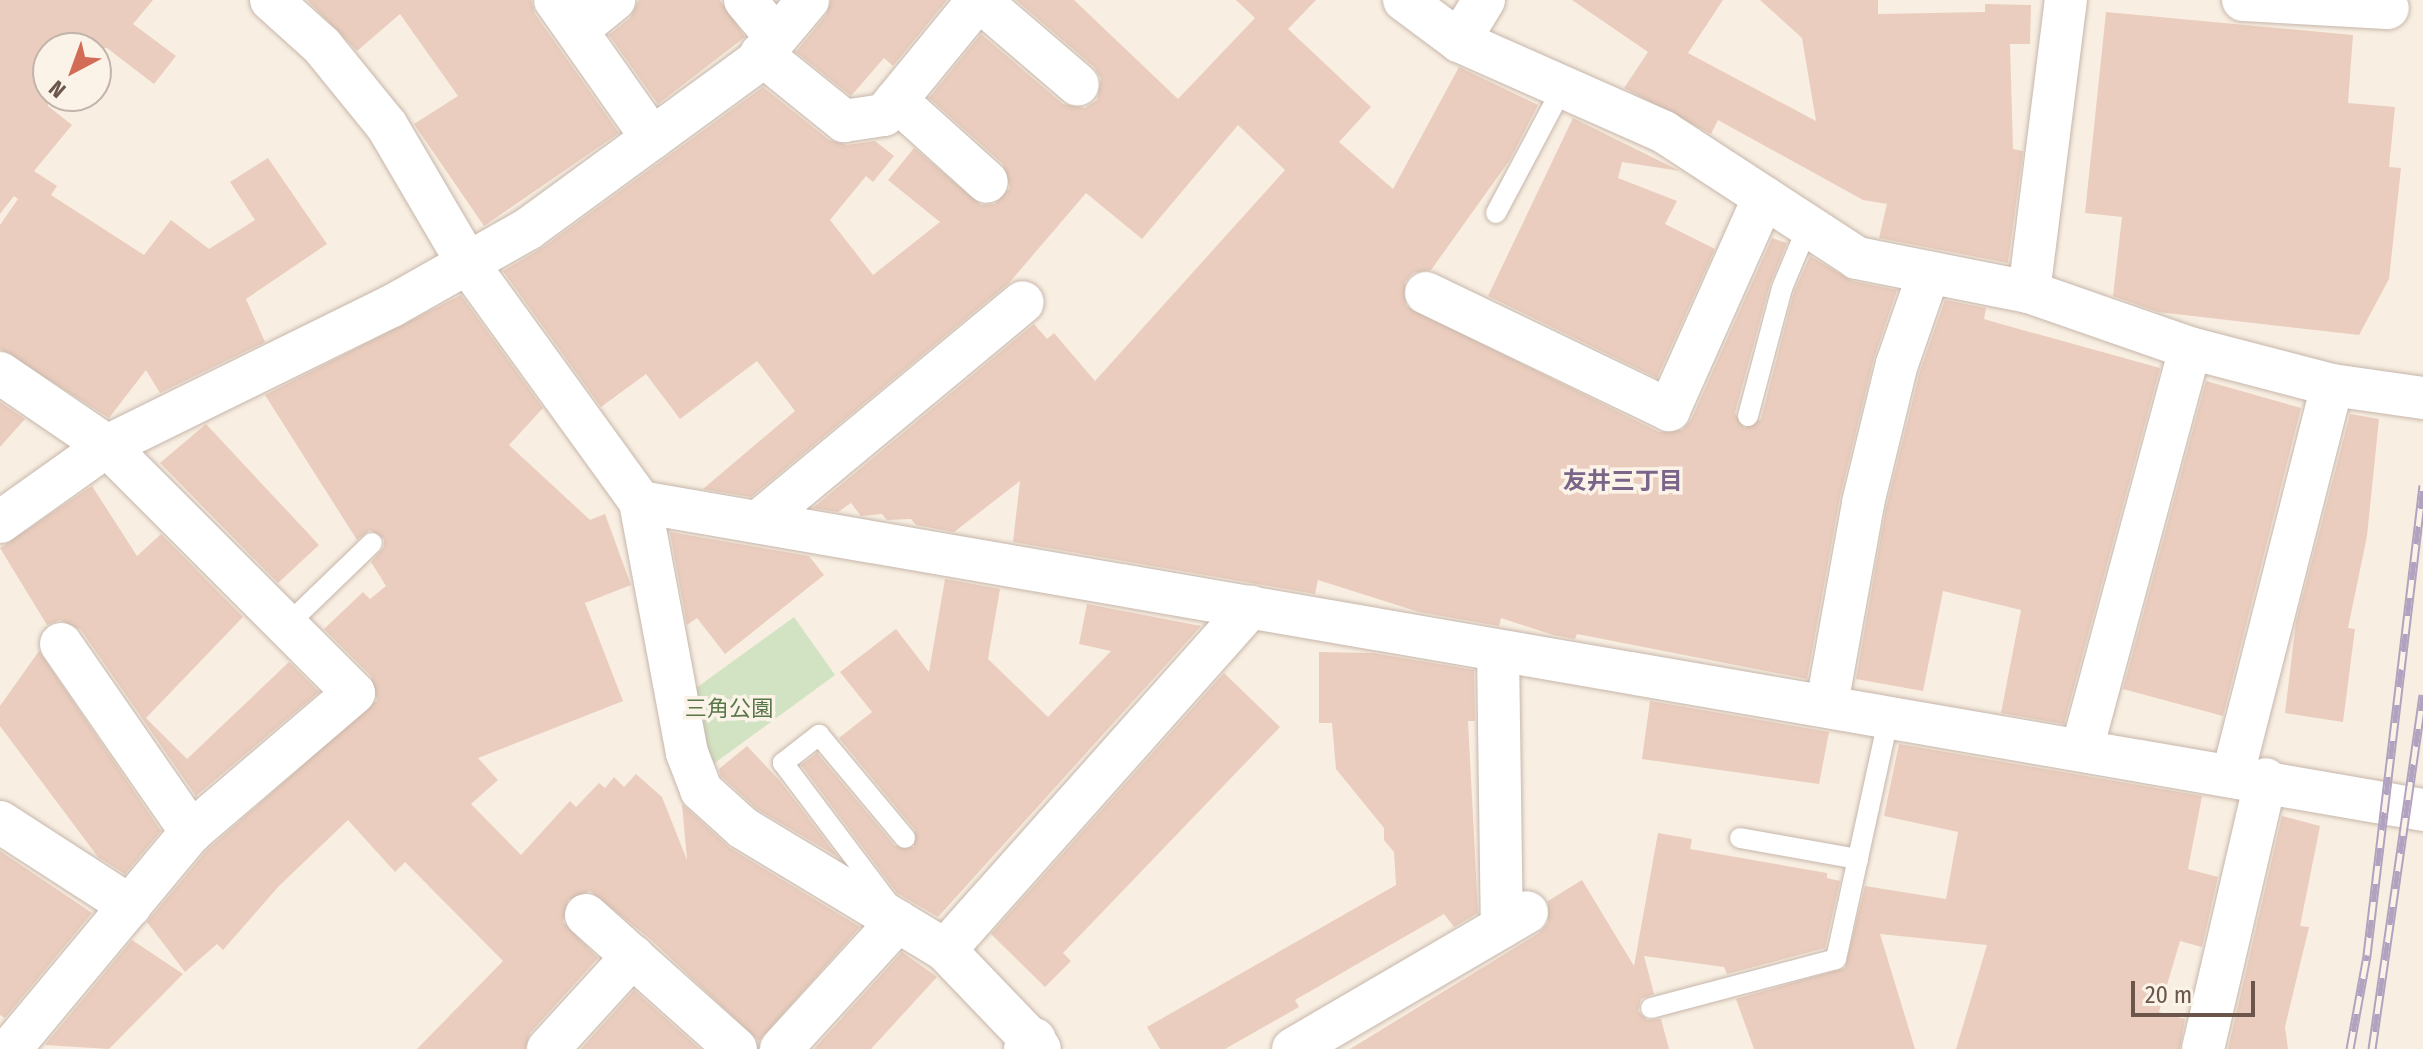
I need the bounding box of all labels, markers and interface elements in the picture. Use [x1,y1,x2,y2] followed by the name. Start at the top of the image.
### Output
[32,32,112,112] north arrow
[43,74,71,103] text: N
[1563,468,1683,496] district label: 友井三丁目
[685,696,773,722] park label: 三角公園
[2135,965,2259,1015] scale bar
[2145,981,2192,1009] text: 20 m

